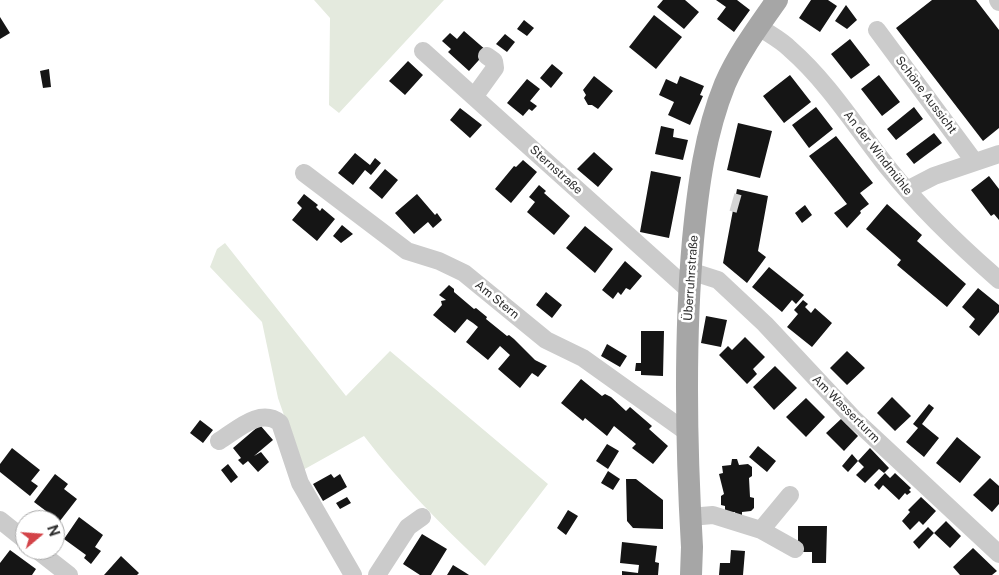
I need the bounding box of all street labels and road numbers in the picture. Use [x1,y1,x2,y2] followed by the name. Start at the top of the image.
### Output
[892,54,960,136] street label: Schöne Aussicht
[841,108,915,198] street label: An der Windmühle
[527,142,585,198] street label: Sternstraße
[681,235,701,321] street label: Überruhrstraße
[472,278,522,322] street label: Am Stern
[809,372,883,446] street label: Am Wasserturm

